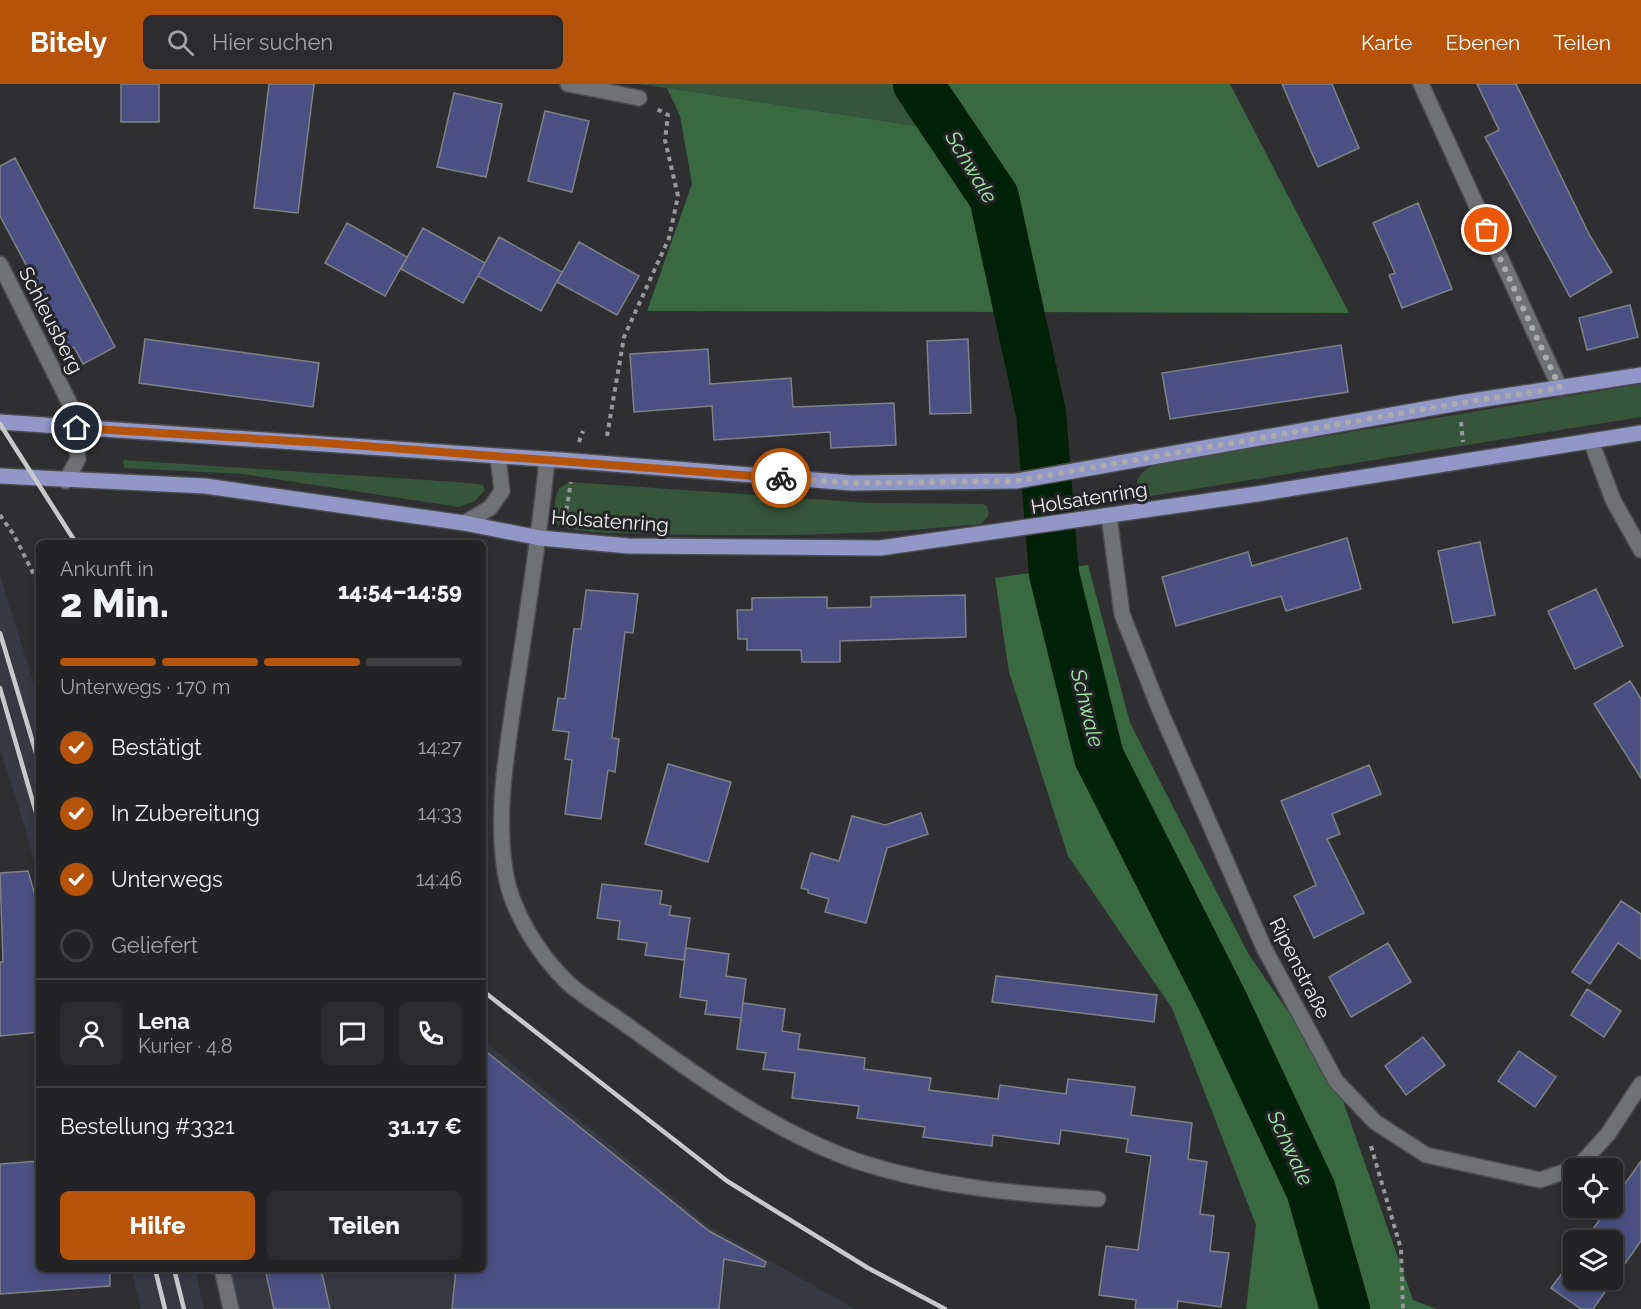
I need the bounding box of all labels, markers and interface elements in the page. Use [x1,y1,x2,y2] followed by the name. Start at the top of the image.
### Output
[143,15,563,69] search box
[30,26,107,59] text: Bitely
[164,26,197,59] icon: search
[212,29,333,55] text: Hier suchen
[1361,30,1412,55] text: Karte
[1445,30,1520,55] text: Ebenen
[1553,30,1611,55] text: Teilen
[940,125,1003,207] water label: Schwale
[1461,204,1512,255] pin
[1470,213,1503,246] icon: bag
[14,263,88,377] street label: Schleusberg
[51,402,102,453] pin
[60,411,93,444] icon: home
[751,448,811,508] courier
[765,462,798,495] icon: bike
[1029,477,1149,519] street label: Holsatenring
[550,505,670,537] street label: Holsatenring
[60,557,154,581] text: Ankunft in
[338,578,462,604] text: 14:54–14:59
[60,580,169,626] text: 2 Min.
[1065,665,1109,750] water label: Schwale
[60,675,230,699] text: Unterwegs · 170 m
[60,731,93,764] icon: check
[111,734,202,760] text: Bestätigt
[418,735,462,759] text: 14:27
[60,797,93,830] icon: check
[111,800,260,826] text: In Zubereitung
[417,801,462,825] text: 14:33
[60,863,93,896] icon: check
[111,866,223,892] text: Unterwegs
[416,867,462,891] text: 14:46
[1264,914,1336,1023] street label: Ripenstraße
[111,932,198,958] text: Geliefert
[60,1002,123,1065] button: person
[321,1002,384,1065] button: chat
[399,1002,462,1065] button: phone
[138,1008,190,1034] text: Lena
[138,1034,233,1058] text: Kurier · 4.8
[1262,1105,1319,1189] water label: Schwale
[60,1113,235,1139] text: Bestellung #3321
[388,1113,462,1139] text: 31.17 €
[1563,1158,1623,1290] map controls
[1563,1158,1623,1218] button: locate
[60,1191,255,1260] button: Hilfe
[267,1191,462,1260] button: Teilen
[1563,1230,1623,1290] button: layers

